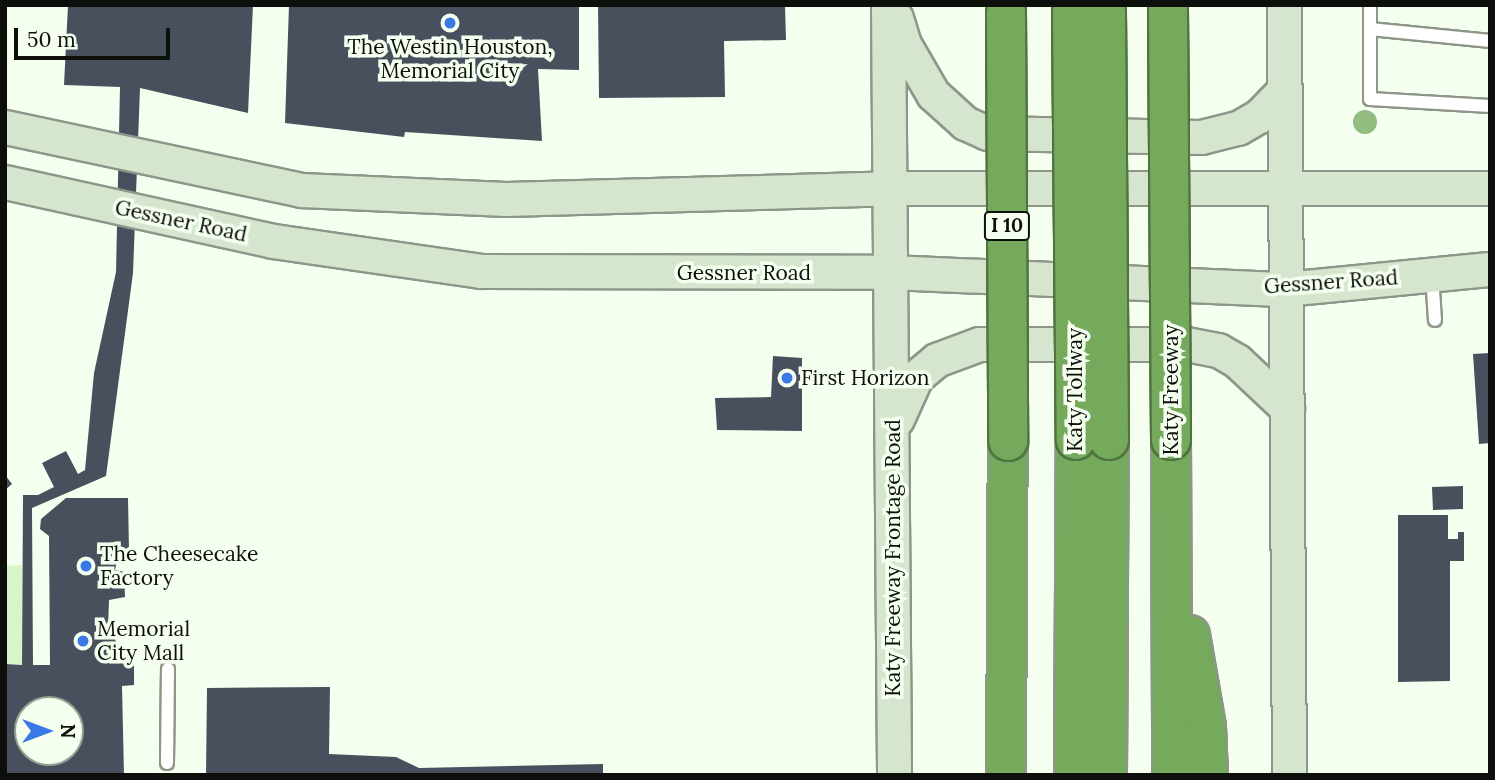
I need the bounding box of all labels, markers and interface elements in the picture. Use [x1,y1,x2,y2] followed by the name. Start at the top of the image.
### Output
[18,14,173,58] scale bar
[442,15,458,31] marker: The Westin Houston, Memorial City
[27,26,76,53] text: 50 m
[347,34,553,84] place label: The Westin Houston, Memorial City
[113,195,249,247] street label: Gessner Road
[982,210,1032,242] road number: I 10
[677,260,811,286] street label: Gessner Road
[1263,265,1399,299] street label: Gessner Road
[1158,325,1184,455] street label: Katy Freeway
[1062,328,1088,452] street label: Katy Tollway
[801,365,930,391] place label: First Horizon
[779,370,795,386] marker: First Horizon
[880,419,906,697] street label: Katy Freeway Frontage Road
[100,541,258,591] place label: The Cheesecake Factory
[78,558,94,574] marker: The Cheesecake Factory
[97,616,190,666] place label: Memorial City Mall
[75,633,91,649] marker: Memorial City Mall
[14,696,84,766] north arrow
[56,724,80,738] text: N

